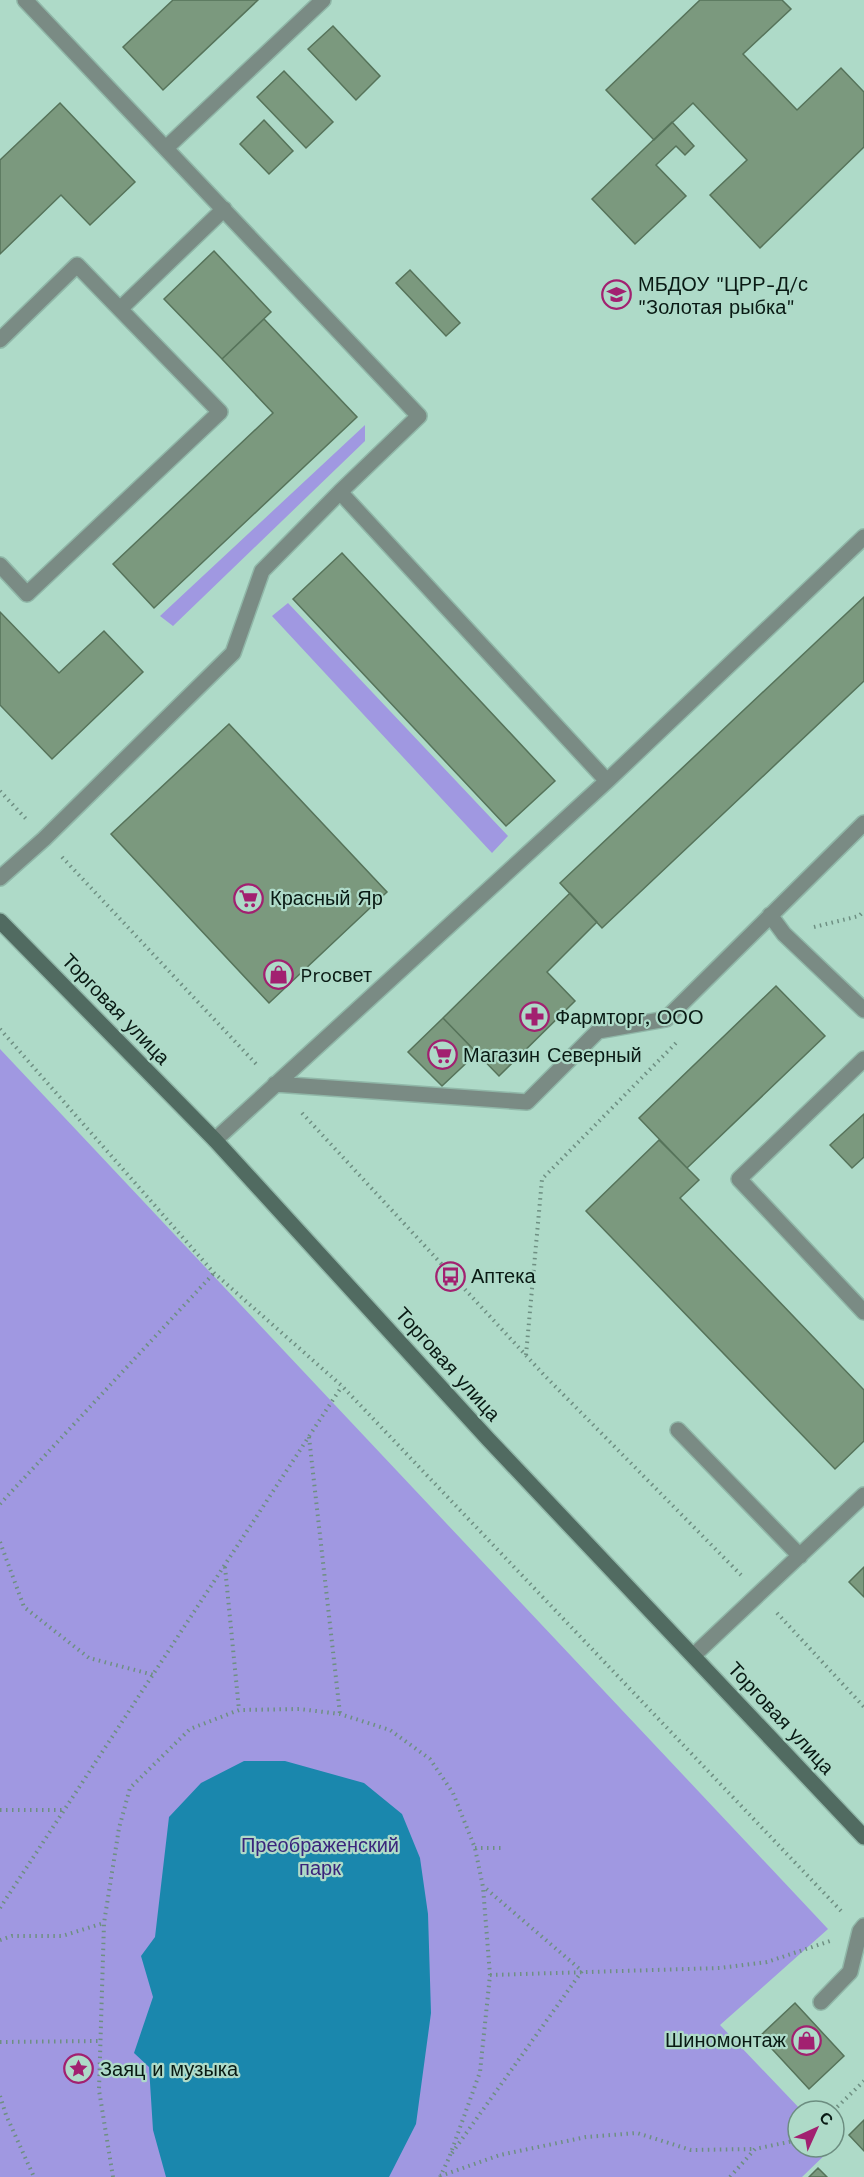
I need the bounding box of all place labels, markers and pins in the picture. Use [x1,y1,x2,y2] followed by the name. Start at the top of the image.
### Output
[638,272,808,319] place label: МБДОУ "ЦРР-Д/с "Золотая рыбка"
[601,279,633,311] school or university icon: МБДОУ "ЦРР-Д/с "Золотая рыбка"
[233,882,265,914] supermarket icon: Красный Яр
[270,886,383,910] place label: Красный Яр
[263,959,295,991] shop icon: Proсвет
[300,963,372,987] place label: Proсвет
[518,1001,550,1033] pharmacy icon: Фармторг, ООО
[555,1005,704,1029] place label: Фармторг, ООО
[426,1039,458,1071] supermarket icon: Магазин Северный
[463,1043,642,1067] place label: Магазин Северный
[434,1260,466,1292] bus stop icon: Аптека
[471,1264,536,1288] place label: Аптека
[791,2024,823,2056] shop icon: Шиномонтаж
[665,2028,787,2052] place label: Шиномонтаж
[63,2053,95,2085] place icon: Заяц и музыка
[100,2057,239,2081] place label: Заяц и музыка

